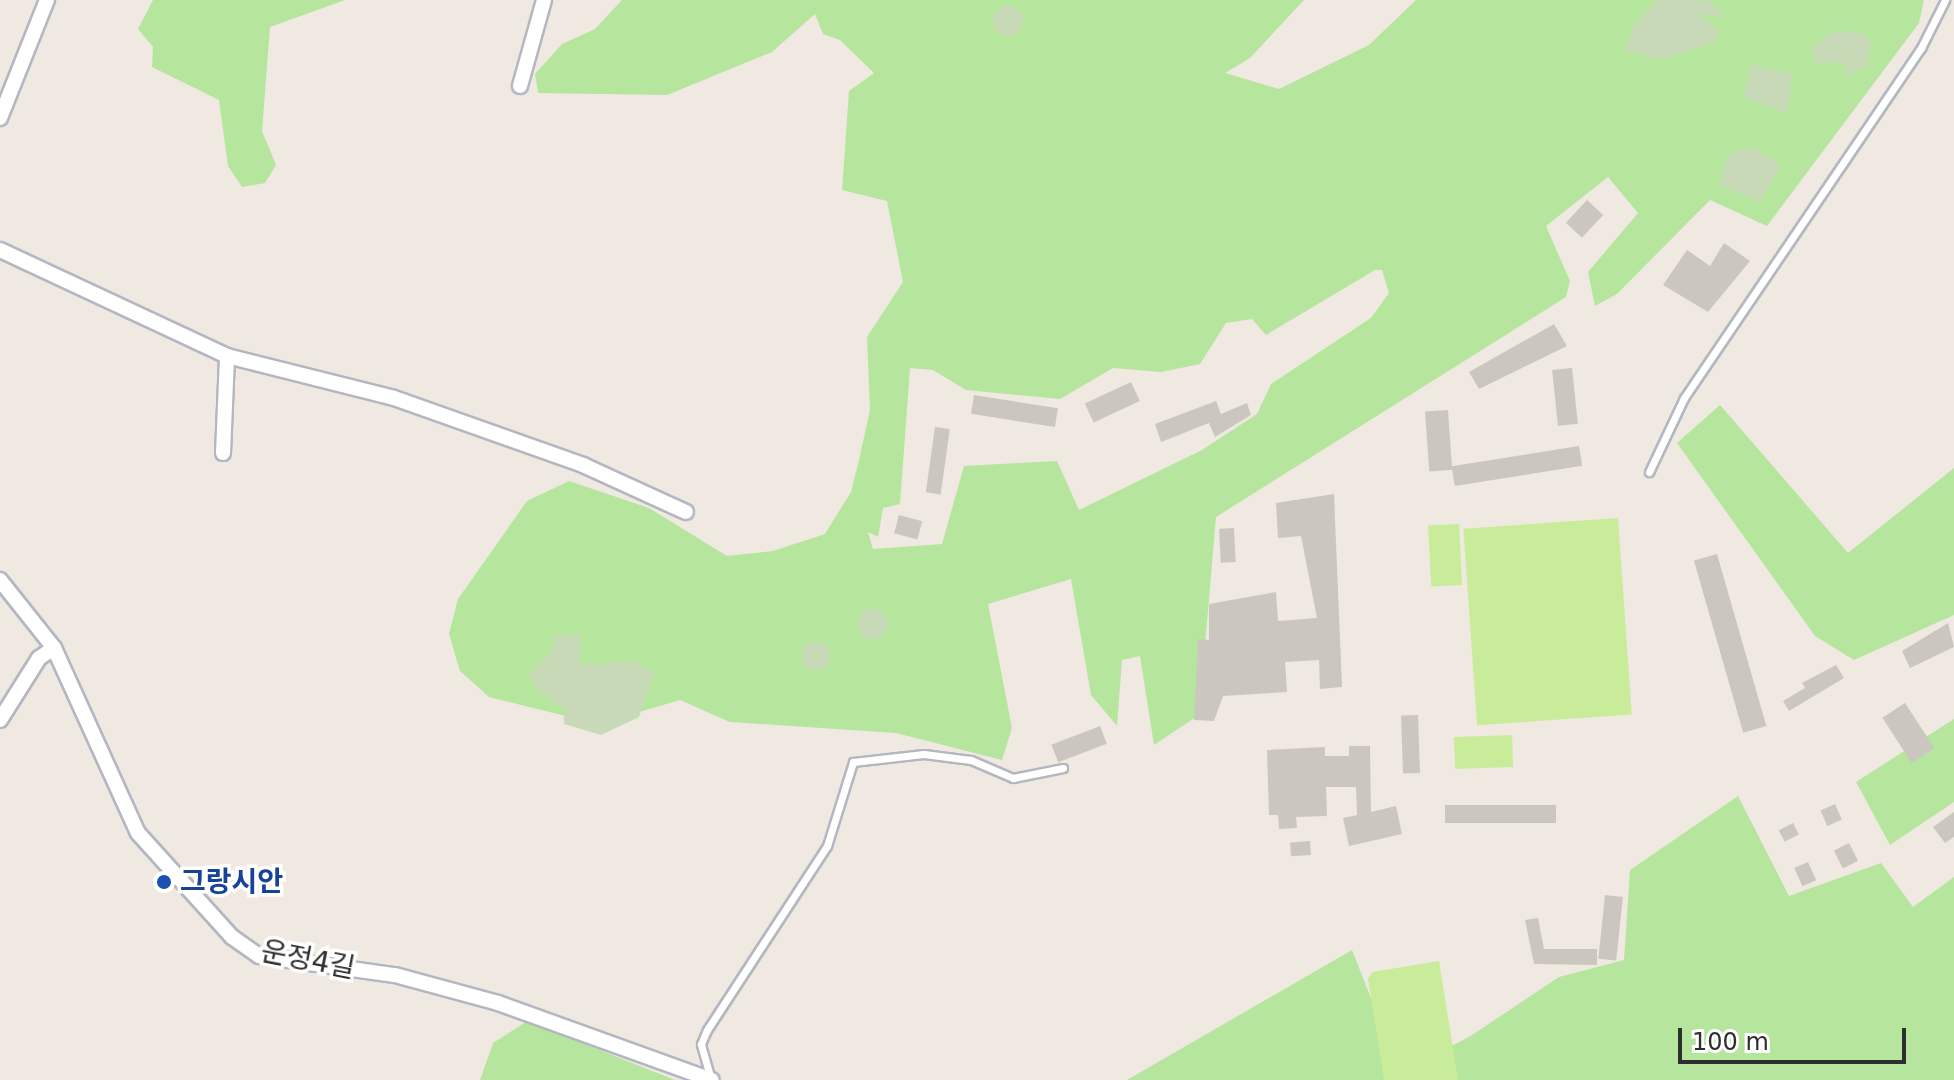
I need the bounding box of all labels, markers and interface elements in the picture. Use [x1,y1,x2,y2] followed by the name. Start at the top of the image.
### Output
[180,865,283,899] place label: 그랑시안
[155,873,173,891] marker: 그랑시안
[258,934,358,986] street label: 운정4길
[1682,1012,1910,1062] scale bar
[1692,1028,1769,1056] text: 100 m

